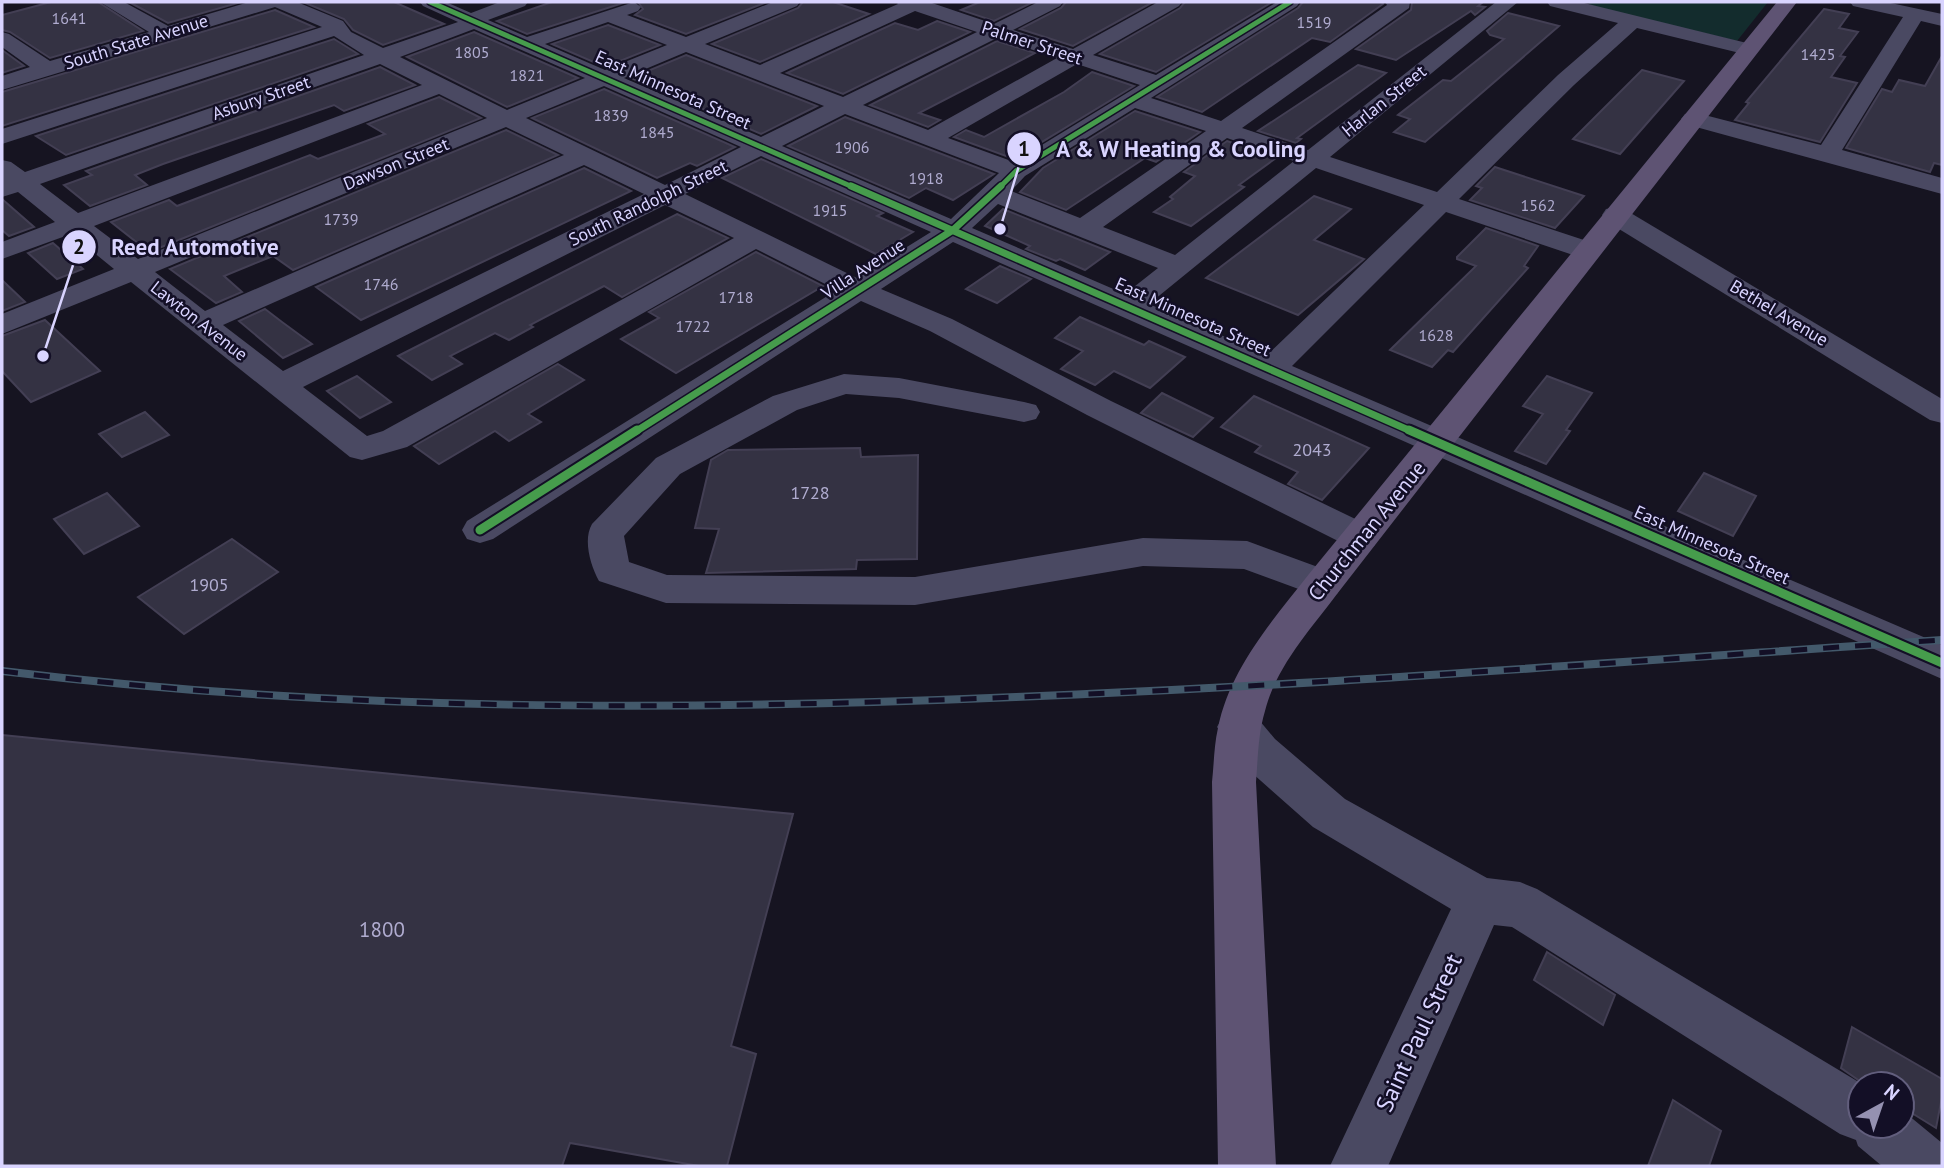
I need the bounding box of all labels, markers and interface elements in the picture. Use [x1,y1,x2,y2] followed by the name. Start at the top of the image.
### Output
[52,8,86,28] house number: 1641
[61,9,211,74] street label: South State Avenue
[1297,12,1331,32] house number: 1519
[979,15,1085,70] street label: Palmer Street
[455,42,489,62] house number: 1805
[1801,44,1835,64] house number: 1425
[592,45,755,134] street label: East Minnesota Street
[1337,60,1431,142] street label: Harlan Street
[510,65,544,85] house number: 1821
[209,70,313,125] street label: Asbury Street
[594,105,628,125] house number: 1839
[640,122,674,142] house number: 1845
[1007,127,1321,171] callout: A & W Heating & Cooling
[340,132,452,195] street label: Dawson Street
[1056,134,1306,163] text: A & W Heating & Cooling
[1018,135,1030,162] text: 1
[835,137,869,157] house number: 1906
[565,154,731,251] street label: South Randolph Street
[909,168,943,188] house number: 1918
[1521,195,1555,215] house number: 1562
[813,200,847,220] house number: 1915
[324,209,358,229] house number: 1739
[62,225,293,269] callout: Reed Automotive
[111,232,279,261] text: Reed Automotive
[73,233,85,260] text: 2
[816,233,909,305] street label: Villa Avenue
[1112,272,1275,361] street label: East Minnesota Street
[364,274,398,294] house number: 1746
[1726,274,1833,351] street label: Bethel Avenue
[146,276,252,366] street label: Lawton Avenue
[719,287,753,307] house number: 1718
[676,316,710,336] house number: 1722
[1419,325,1453,345] house number: 1628
[1292,438,1332,461] house number: 2043
[1302,455,1431,606] street label: Churchman Avenue
[790,481,830,504] house number: 1728
[1631,500,1794,589] street label: East Minnesota Street
[189,573,229,596] house number: 1905
[359,916,405,943] house number: 1800
[1368,949,1469,1117] street label: Saint Paul Street
[1846,1070,1916,1140] north arrow
[1879,1079,1904,1105] text: N

